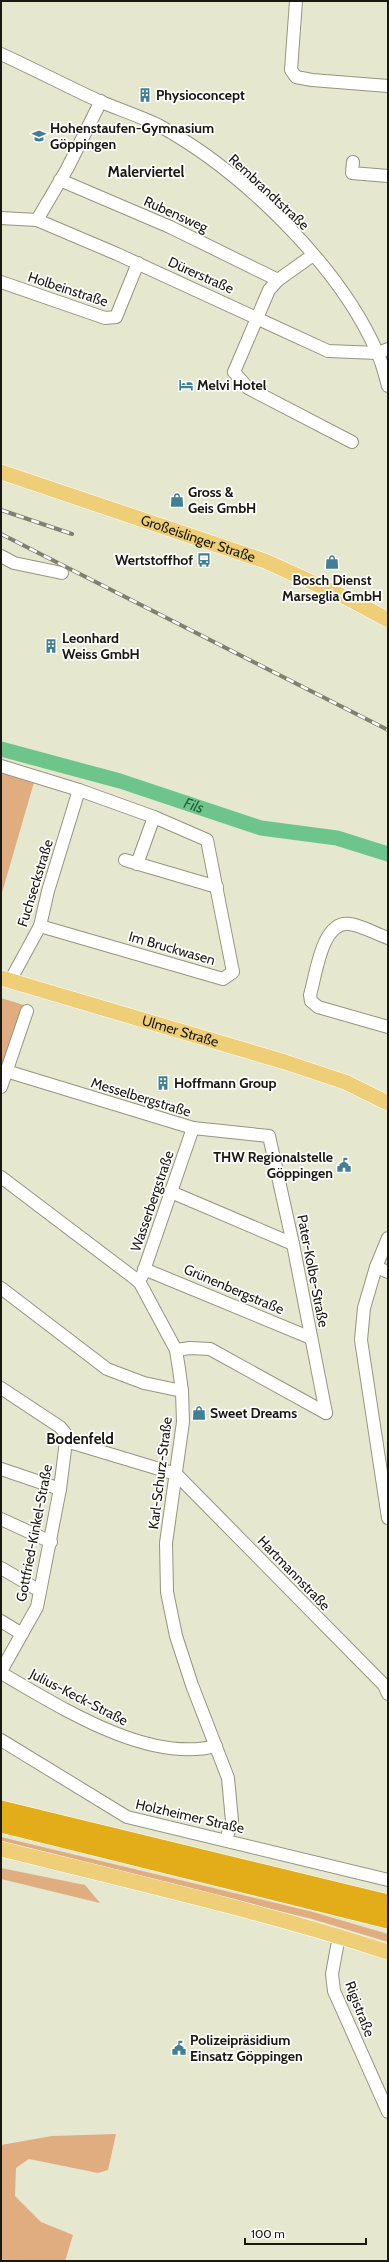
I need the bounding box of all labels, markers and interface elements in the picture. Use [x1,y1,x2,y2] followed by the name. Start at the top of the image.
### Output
[156,86,245,104] place label: Physioconcept
[137,87,153,103] building icon: Physioconcept
[50,119,214,153] place label: Hohenstaufen-Gymnasium Göppingen
[31,128,47,144] school or university icon: Hohenstaufen-Gymnasium Göppingen
[225,150,313,234] street label: Rembrandtstraße
[108,163,185,181] district label: Malerviertel
[141,192,212,237] street label: Rubensweg
[165,253,237,297] street label: Dürerstraße
[26,268,110,310] street label: Holbeinstraße
[197,376,267,394] place label: Melvi Hotel
[178,377,194,393] hotel icon: Melvi Hotel
[188,483,256,517] place label: Gross & Geis GmbH
[169,492,185,508] shop icon: Gross & Geis GmbH
[138,511,258,566] street label: Großeislinger Straße
[115,551,193,569] place label: Wertstoffhof
[196,552,212,568] bus stop icon: Wertstoffhof
[324,554,340,570] shop icon: Bosch Dienst Marseglia GmbH
[282,571,382,605] place label: Bosch Dienst Marseglia GmbH
[62,629,140,663] place label: Leonhard Weiss GmbH
[43,638,59,654] building icon: Leonhard Weiss GmbH
[182,794,206,817] water label: Fils
[13,837,57,929] street label: Fuchseckstraße
[127,927,217,969] street label: Im Bruckwasen
[140,1011,221,1051] street label: Ulmer Straße
[89,1073,193,1121] street label: Messelbergstraße
[174,1074,277,1092] place label: Hoffmann Group
[155,1075,171,1091] building icon: Hoffmann Group
[126,1148,178,1254] street label: Wasserbergstraße
[213,1148,333,1182] place label: THW Regionalstelle Göppingen
[336,1157,352,1173] public building icon: THW Regionalstelle Göppingen
[293,1213,333,1329] street label: Pater-Kolbe-Straße
[181,1260,287,1318] street label: Grünenbergstraße
[210,1404,297,1422] place label: Sweet Dreams
[191,1405,207,1421] shop icon: Sweet Dreams
[144,1416,176,1530] street label: Karl-Schurz-Straße
[46,1430,114,1448] district label: Bodenfeld
[12,1463,56,1603] street label: Gottfried-Kinkel-Straße
[254,1532,334,1614] street label: Hartmannstraße
[26,1664,131,1729] street label: Julius-Keck-Straße
[134,1795,246,1837] street label: Holzheimer Straße
[341,1979,379,2039] street label: Rigistraße
[190,2031,303,2065] place label: Polizeipräsidium Einsatz Göppingen
[171,2040,187,2056] public building icon: Polizeipräsidium Einsatz Göppingen
[245,2220,366,2246] scale bar
[251,2226,285,2241] text: 100 m

